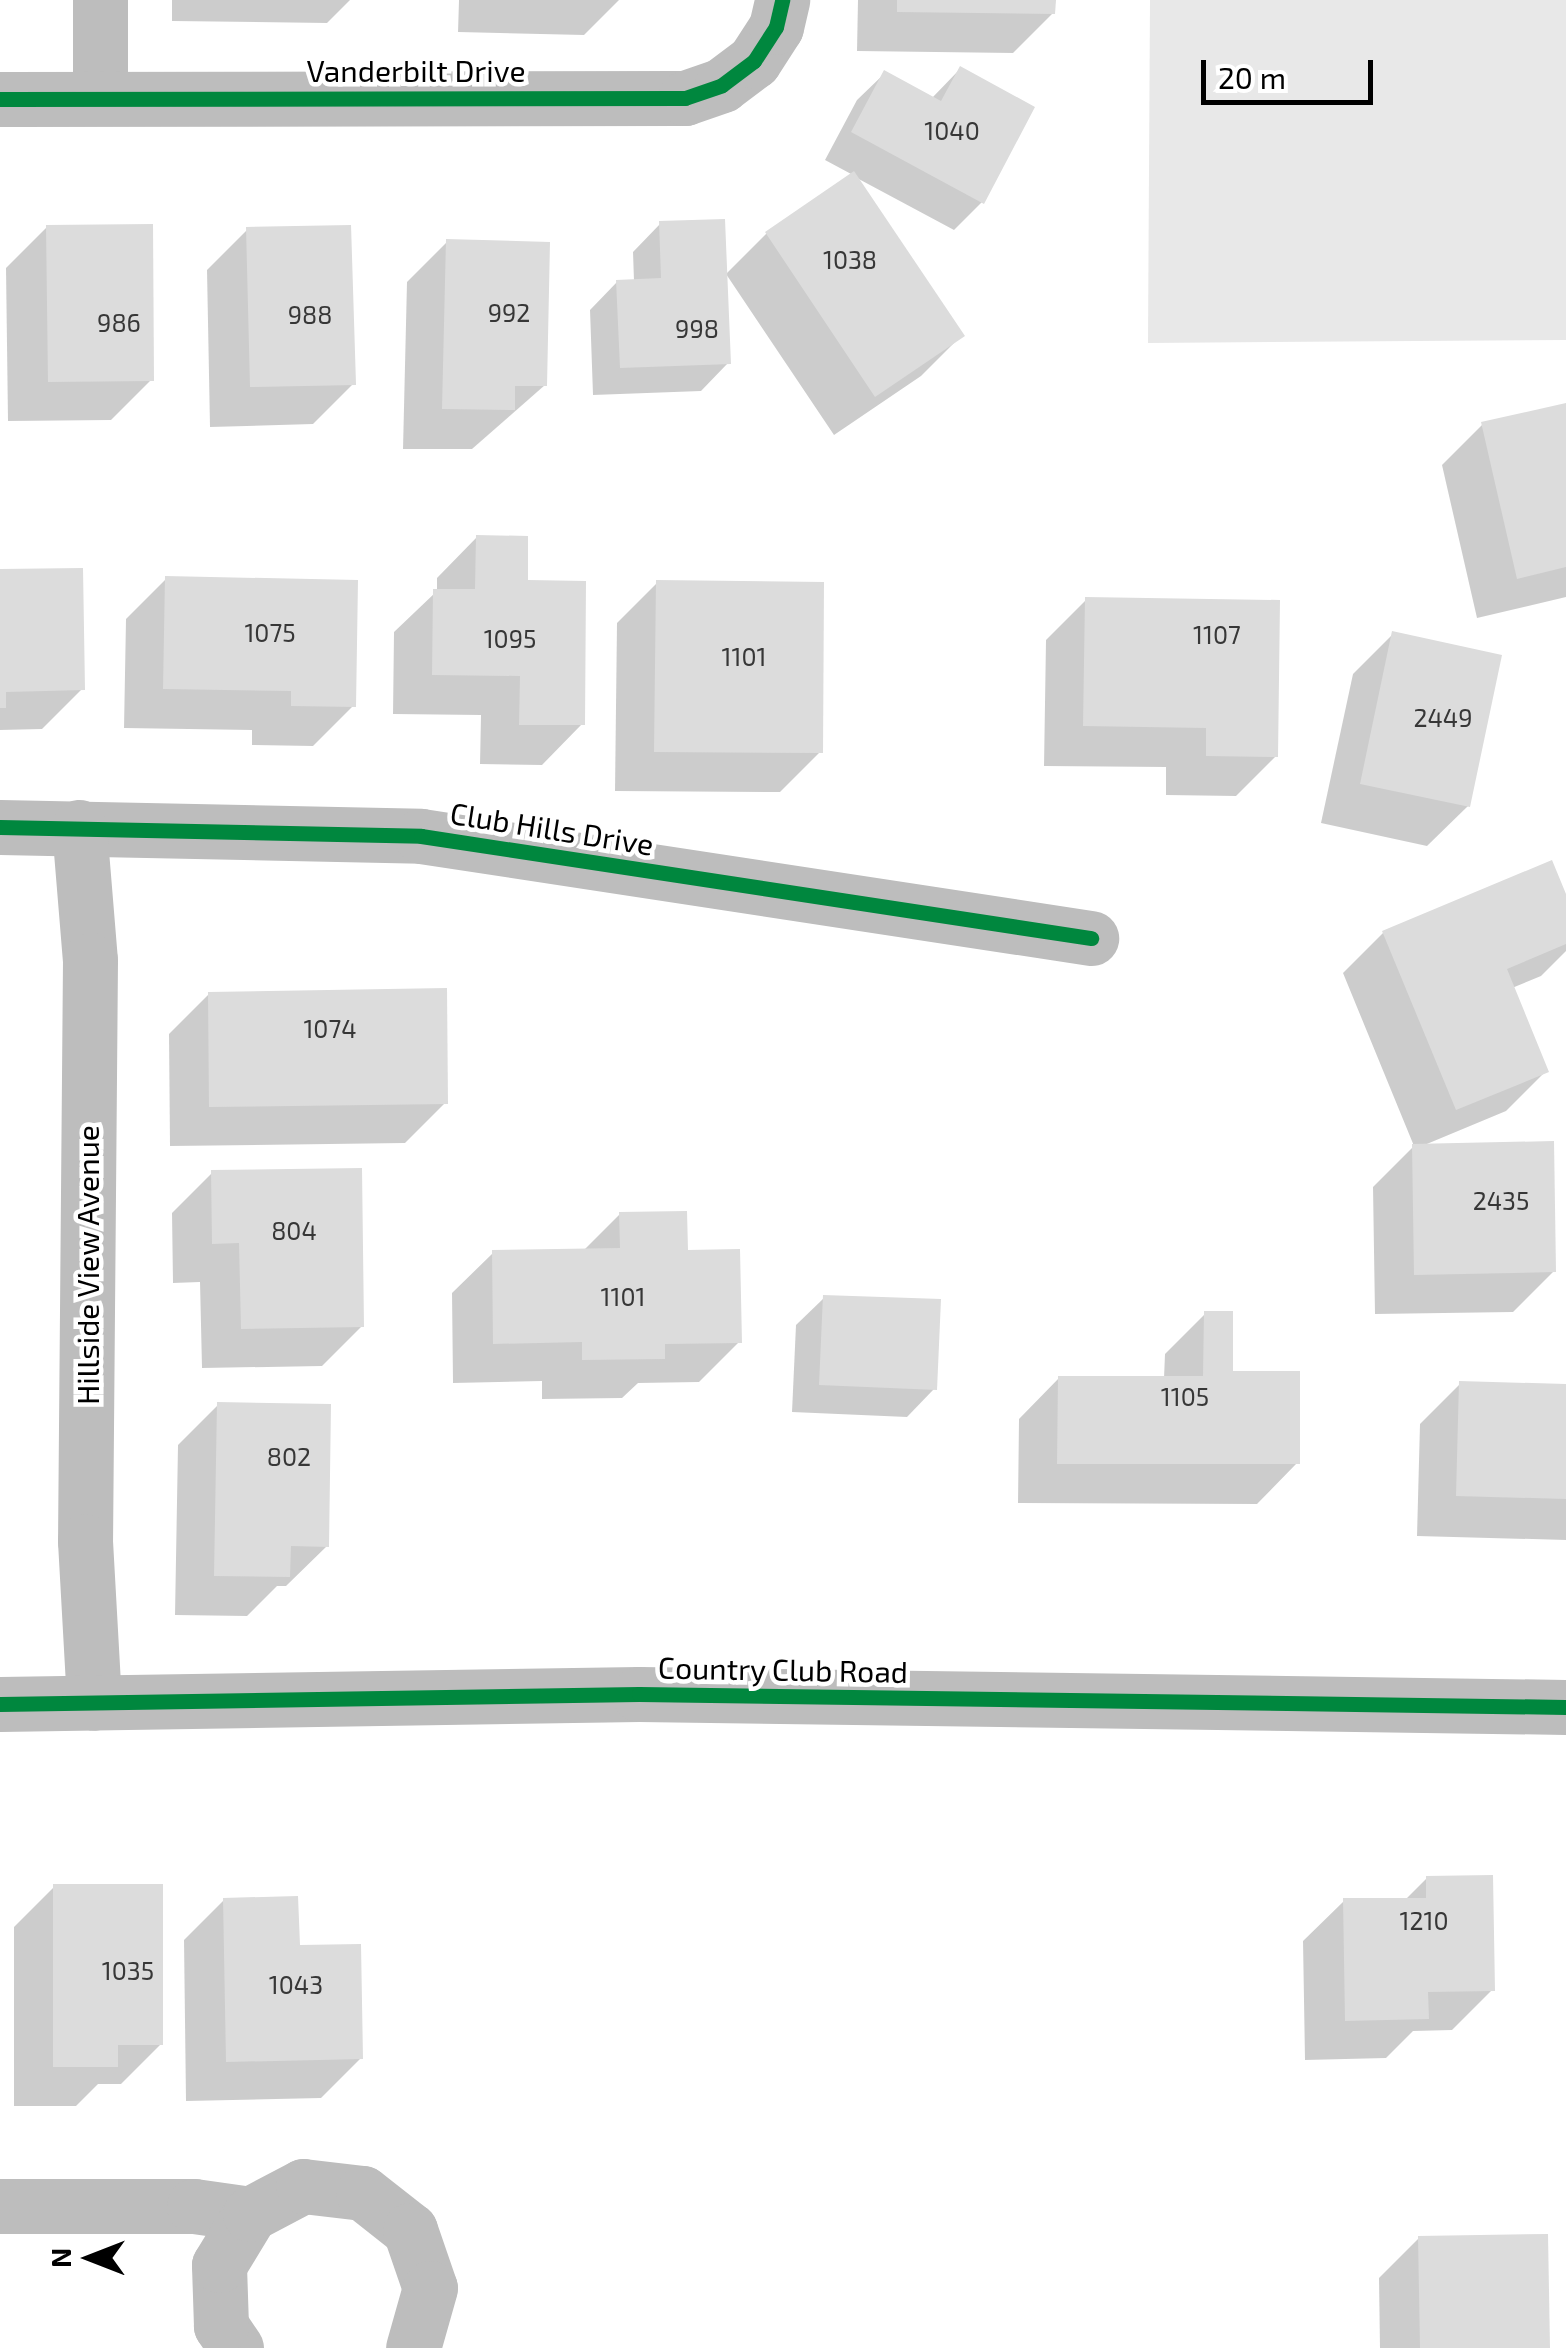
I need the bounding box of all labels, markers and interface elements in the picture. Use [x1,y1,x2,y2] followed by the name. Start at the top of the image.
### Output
[1206,40,1378,102] scale bar
[306,52,526,88] street label: Vanderbilt Drive
[1218,59,1286,95] text: 20 m
[924,115,980,145] house number: 1040
[823,244,877,274] house number: 1038
[488,297,530,327] house number: 992
[288,299,332,329] house number: 988
[97,307,141,337] house number: 986
[675,313,719,343] house number: 998
[244,617,296,647] house number: 1075
[1193,619,1241,649] house number: 1107
[484,623,536,653] house number: 1095
[722,641,766,671] house number: 1101
[1413,702,1473,732] house number: 2449
[448,794,656,862] street label: Club Hills Drive
[303,1013,357,1043] house number: 1074
[69,1124,105,1406] street label: Hillside View Avenue
[1473,1185,1529,1215] house number: 2435
[271,1215,317,1245] house number: 804
[601,1281,645,1311] house number: 1101
[1161,1381,1209,1411] house number: 1105
[267,1441,311,1471] house number: 802
[657,1649,909,1689] street label: Country Club Road
[1399,1905,1449,1935] house number: 1210
[102,1955,154,1985] house number: 1035
[269,1969,323,1999] house number: 1043
[40,2208,140,2308] north arrow
[43,2248,77,2268] text: N

